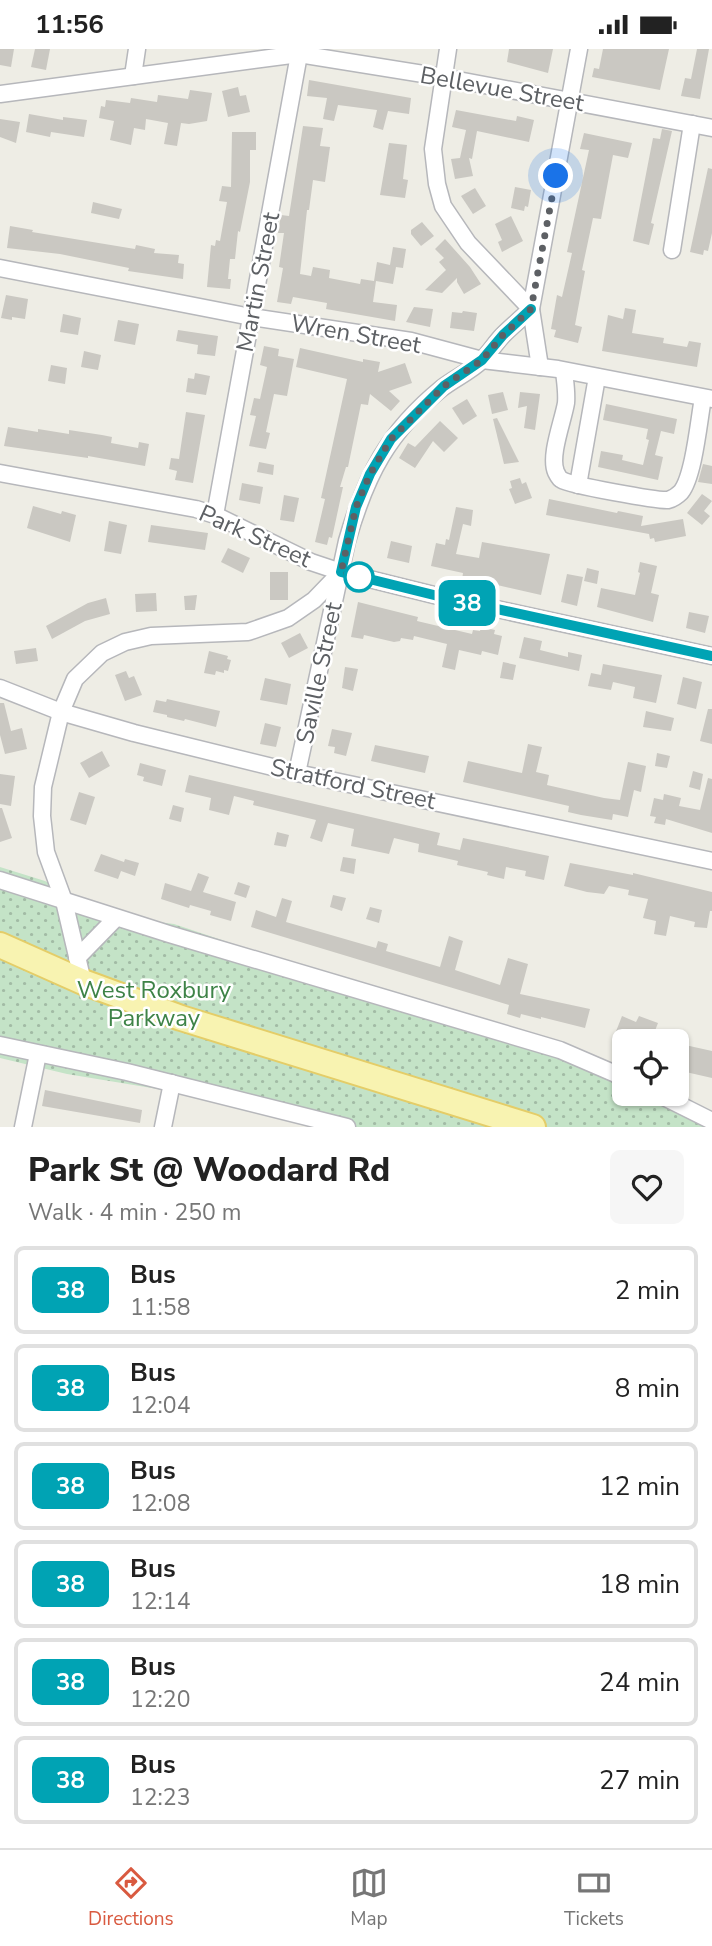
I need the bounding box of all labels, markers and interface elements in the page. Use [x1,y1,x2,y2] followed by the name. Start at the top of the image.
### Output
[35,7,104,42] text: 11:56
[418,59,587,119] street label: Bellevue Street
[538,158,573,193] your location
[229,209,287,355] street label: Martin Street
[288,307,424,361] street label: Wren Street
[194,497,317,575] street label: Park Street
[344,562,374,592] unlabelled marker
[435,580,498,626] line badge: 38
[453,587,481,619] text: 38
[288,599,350,747] street label: Saville Street
[268,751,439,817] street label: Stratford Street
[77,974,232,1034] park label: West Roxbury Parkway
[612,1029,689,1106] map controls
[612,1029,689,1106] button: locate
[28,1148,390,1193] text: Park St @ Woodard Rd
[610,1150,684,1224] button: heart
[28,1197,241,1228] text: Walk · 4 min · 250 m
[130,1257,176,1292] text: Bus
[615,1273,680,1308] text: 2 min
[56,1274,85,1306] text: 38
[130,1292,190,1323] text: 11:58
[130,1355,176,1390] text: Bus
[615,1371,680,1406] text: 8 min
[56,1372,85,1404] text: 38
[130,1390,190,1421] text: 12:04
[130,1453,176,1488] text: Bus
[599,1469,680,1504] text: 12 min
[56,1470,85,1502] text: 38
[130,1488,190,1519] text: 12:08
[130,1551,176,1586] text: Bus
[599,1567,680,1602] text: 18 min
[56,1568,85,1600] text: 38
[130,1586,190,1617] text: 12:14
[130,1649,176,1684] text: Bus
[599,1665,680,1700] text: 24 min
[56,1666,85,1698] text: 38
[130,1684,190,1715] text: 12:20
[130,1747,176,1782] text: Bus
[599,1763,680,1798] text: 27 min
[56,1764,85,1796] text: 38
[130,1782,190,1813] text: 12:23
[88,1864,174,1932] tab: Directions
[350,1864,388,1932] tab: Map
[564,1864,624,1932] tab: Tickets

